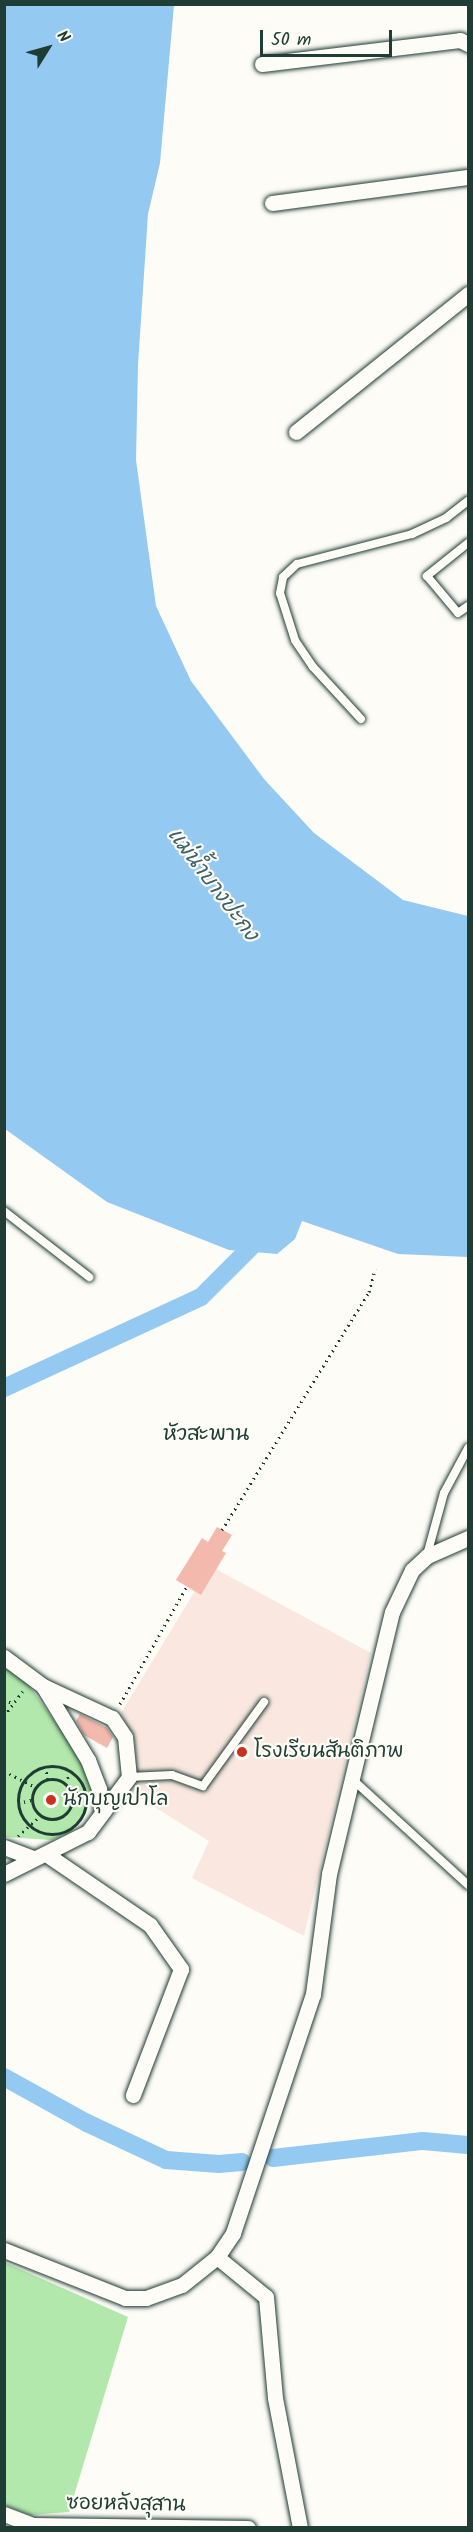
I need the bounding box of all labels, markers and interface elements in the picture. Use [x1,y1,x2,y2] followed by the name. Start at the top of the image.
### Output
[18,18,78,78] north arrow
[263,18,395,56] scale bar
[50,25,76,48] text: N
[271,26,311,55] text: 50 m
[161,824,263,946] water label: แม่น้ำบางปะกง
[163,1422,249,1448] district label: หัวสะพาน
[254,1740,403,1764] place label: โรงเรียนสันติภาพ
[235,1745,249,1759] marker: โรงเรียนสันติภาพ
[63,1788,168,1812] place label: นักบุญเปาโล
[44,1793,58,1807] marker: นักบุญเปาโล
[66,2492,186,2518] street label: ซอยหลังสุสาน

